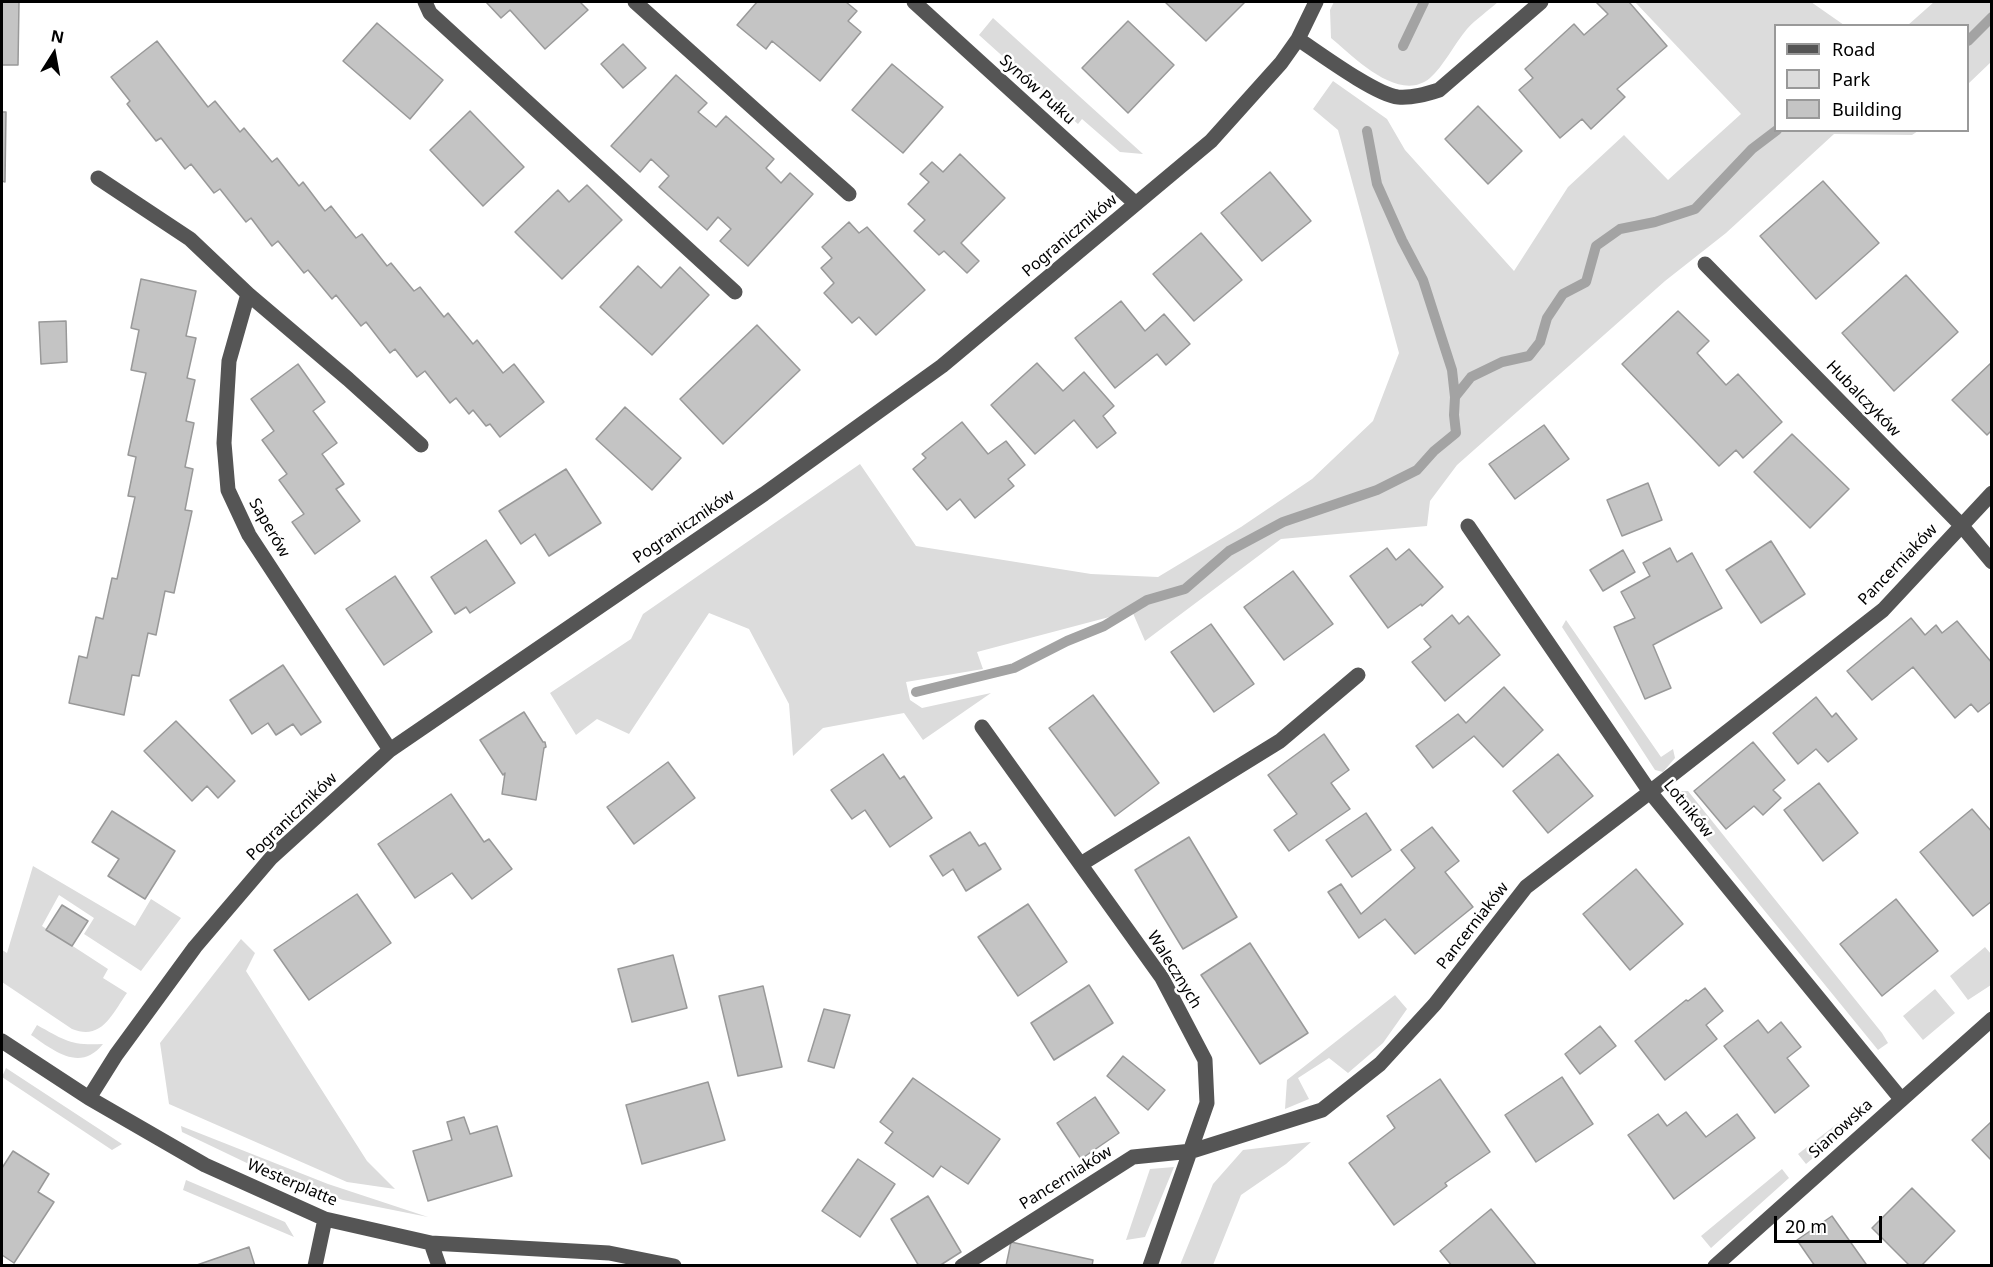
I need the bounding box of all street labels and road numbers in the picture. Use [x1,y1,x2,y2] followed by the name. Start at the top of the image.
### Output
[995,51,1079,129] street label: Synów Pułku
[1019,191,1121,281] street label: Pograniczników
[1822,357,1904,441] street label: Hubalczyków
[630,486,738,568] street label: Pograniczników
[244,495,294,561] street label: Saperów
[1855,520,1941,610] street label: Pancerniaków
[243,769,341,865] street label: Pograniczników
[1659,776,1717,842] street label: Lotników
[1433,879,1513,973] street label: Pancerniaków
[1143,928,1205,1012] street label: Walecznych
[1805,1095,1877,1163] street label: Sianowska
[1016,1142,1116,1214] street label: Pancerniaków
[244,1155,340,1211] street label: Westerplatte

